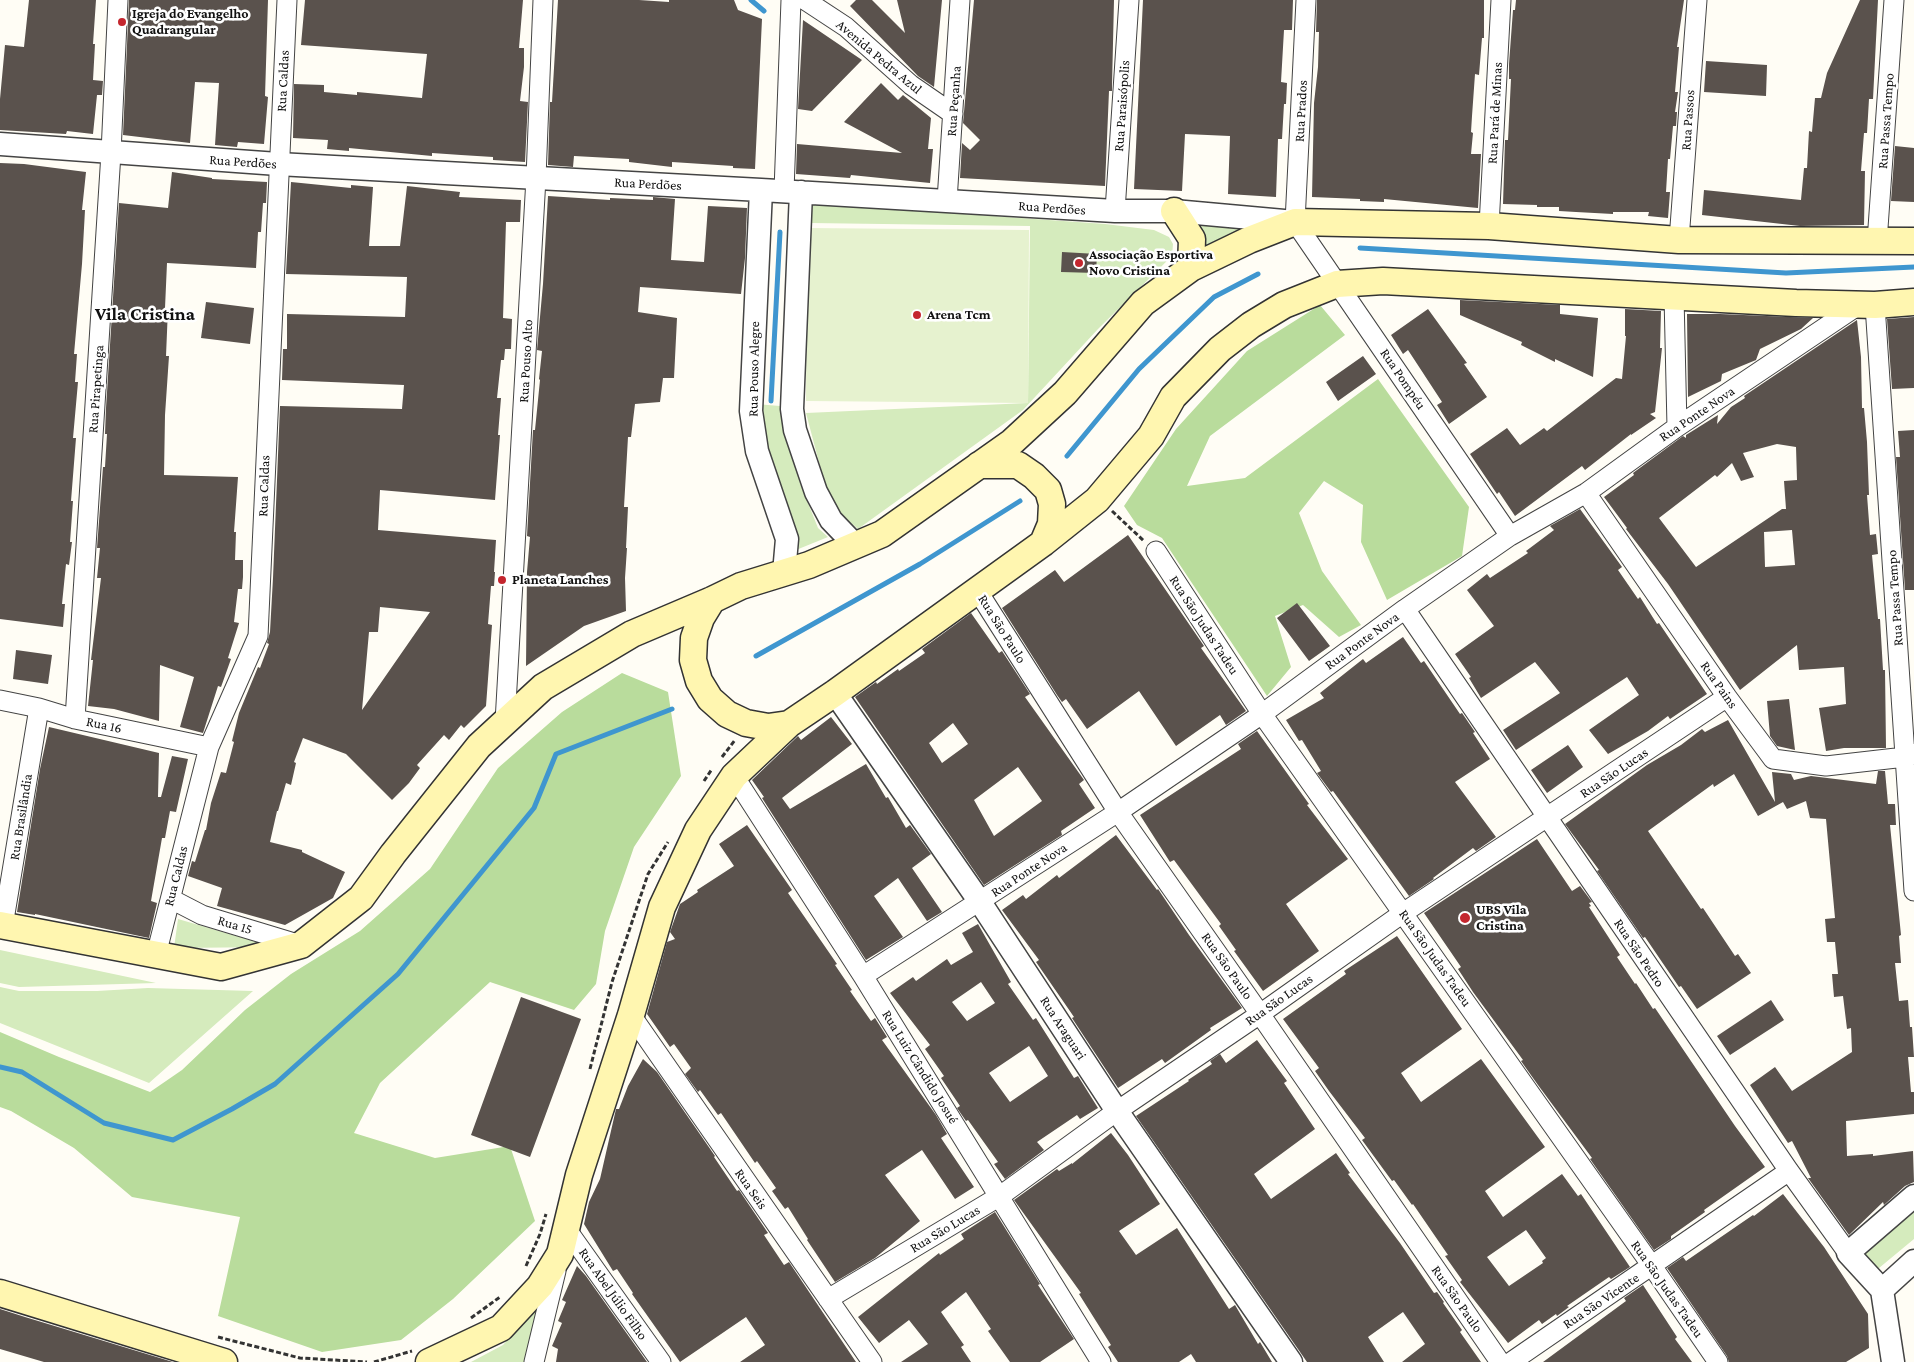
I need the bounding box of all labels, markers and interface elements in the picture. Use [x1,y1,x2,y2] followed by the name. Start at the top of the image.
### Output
[132,6,249,38] place label: Igreja do Evangelho Quadrangular
[116,16,128,28] marker: Igreja do Evangelho Quadrangular
[833,16,925,98] street label: Avenida Pedra Azul
[273,50,293,112] street label: Rua Caldas
[1110,60,1134,152] street label: Rua Paraisópolis
[1484,62,1506,164] street label: Rua Pará de Minas
[943,65,965,137] street label: Rua Peçanha
[1874,72,1898,170] street label: Rua Passa Tempo
[1291,80,1311,142] street label: Rua Prados
[1677,89,1699,151] street label: Rua Passos
[209,151,277,173] street label: Rua Perdões
[614,174,682,194] street label: Rua Perdões
[1018,197,1086,219] street label: Rua Perdões
[1089,247,1213,280] place label: Associação Esportiva Novo Cristina
[1073,257,1085,269] marker: Associação Esportiva Novo Cristina
[95,303,195,325] district label: Vila Cristina
[927,307,991,323] place label: Arena Tcm
[911,309,923,321] marker: Arena Tcm
[515,319,537,403] street label: Rua Pouso Alto
[745,321,763,417] street label: Rua Pouso Alegre
[85,344,107,434] street label: Rua Pirapetinga
[1376,345,1430,413] street label: Rua Pompéu
[1656,383,1738,445] street label: Rua Ponte Nova
[255,455,273,517] street label: Rua Caldas
[1883,549,1907,647] street label: Rua Passa Tempo
[512,572,609,588] place label: Planeta Lanches
[1166,572,1242,678] street label: Rua São Judas Tadeu
[496,574,508,586] marker: Planeta Lanches
[974,591,1030,667] street label: Rua São Paulo
[1322,608,1402,674] street label: Rua Ponte Nova
[1697,658,1741,712] street label: Rua Pains
[85,713,123,737] street label: Rua 16
[1577,744,1651,802] street label: Rua São Lucas
[6,773,36,861] street label: Rua Brasilândia
[988,839,1070,901] street label: Rua Ponte Nova
[160,844,192,908] street label: Rua Caldas
[1476,902,1527,934] place label: UBS Vila Cristina
[1395,906,1475,1010] street label: Rua São Judas Tadeu
[1458,911,1472,925] marker: UBS Vila Cristina
[216,912,254,938] street label: Rua 15
[1610,916,1668,990] street label: Rua São Pedro
[1198,929,1256,1003] street label: Rua São Paulo
[1242,971,1316,1029] street label: Rua São Lucas
[1036,993,1090,1063] street label: Rua Araguari
[878,1007,962,1127] street label: Rua Luiz Cândido Josué
[731,1165,771,1213] street label: Rua Seis
[907,1202,983,1256] street label: Rua São Lucas
[1627,1237,1707,1341] street label: Rua São Judas Tadeu
[575,1245,651,1343] street label: Rua Abel Júlio Filho
[1428,1262,1486,1336] street label: Rua São Paulo
[1560,1269,1642,1333] street label: Rua São Vicente

